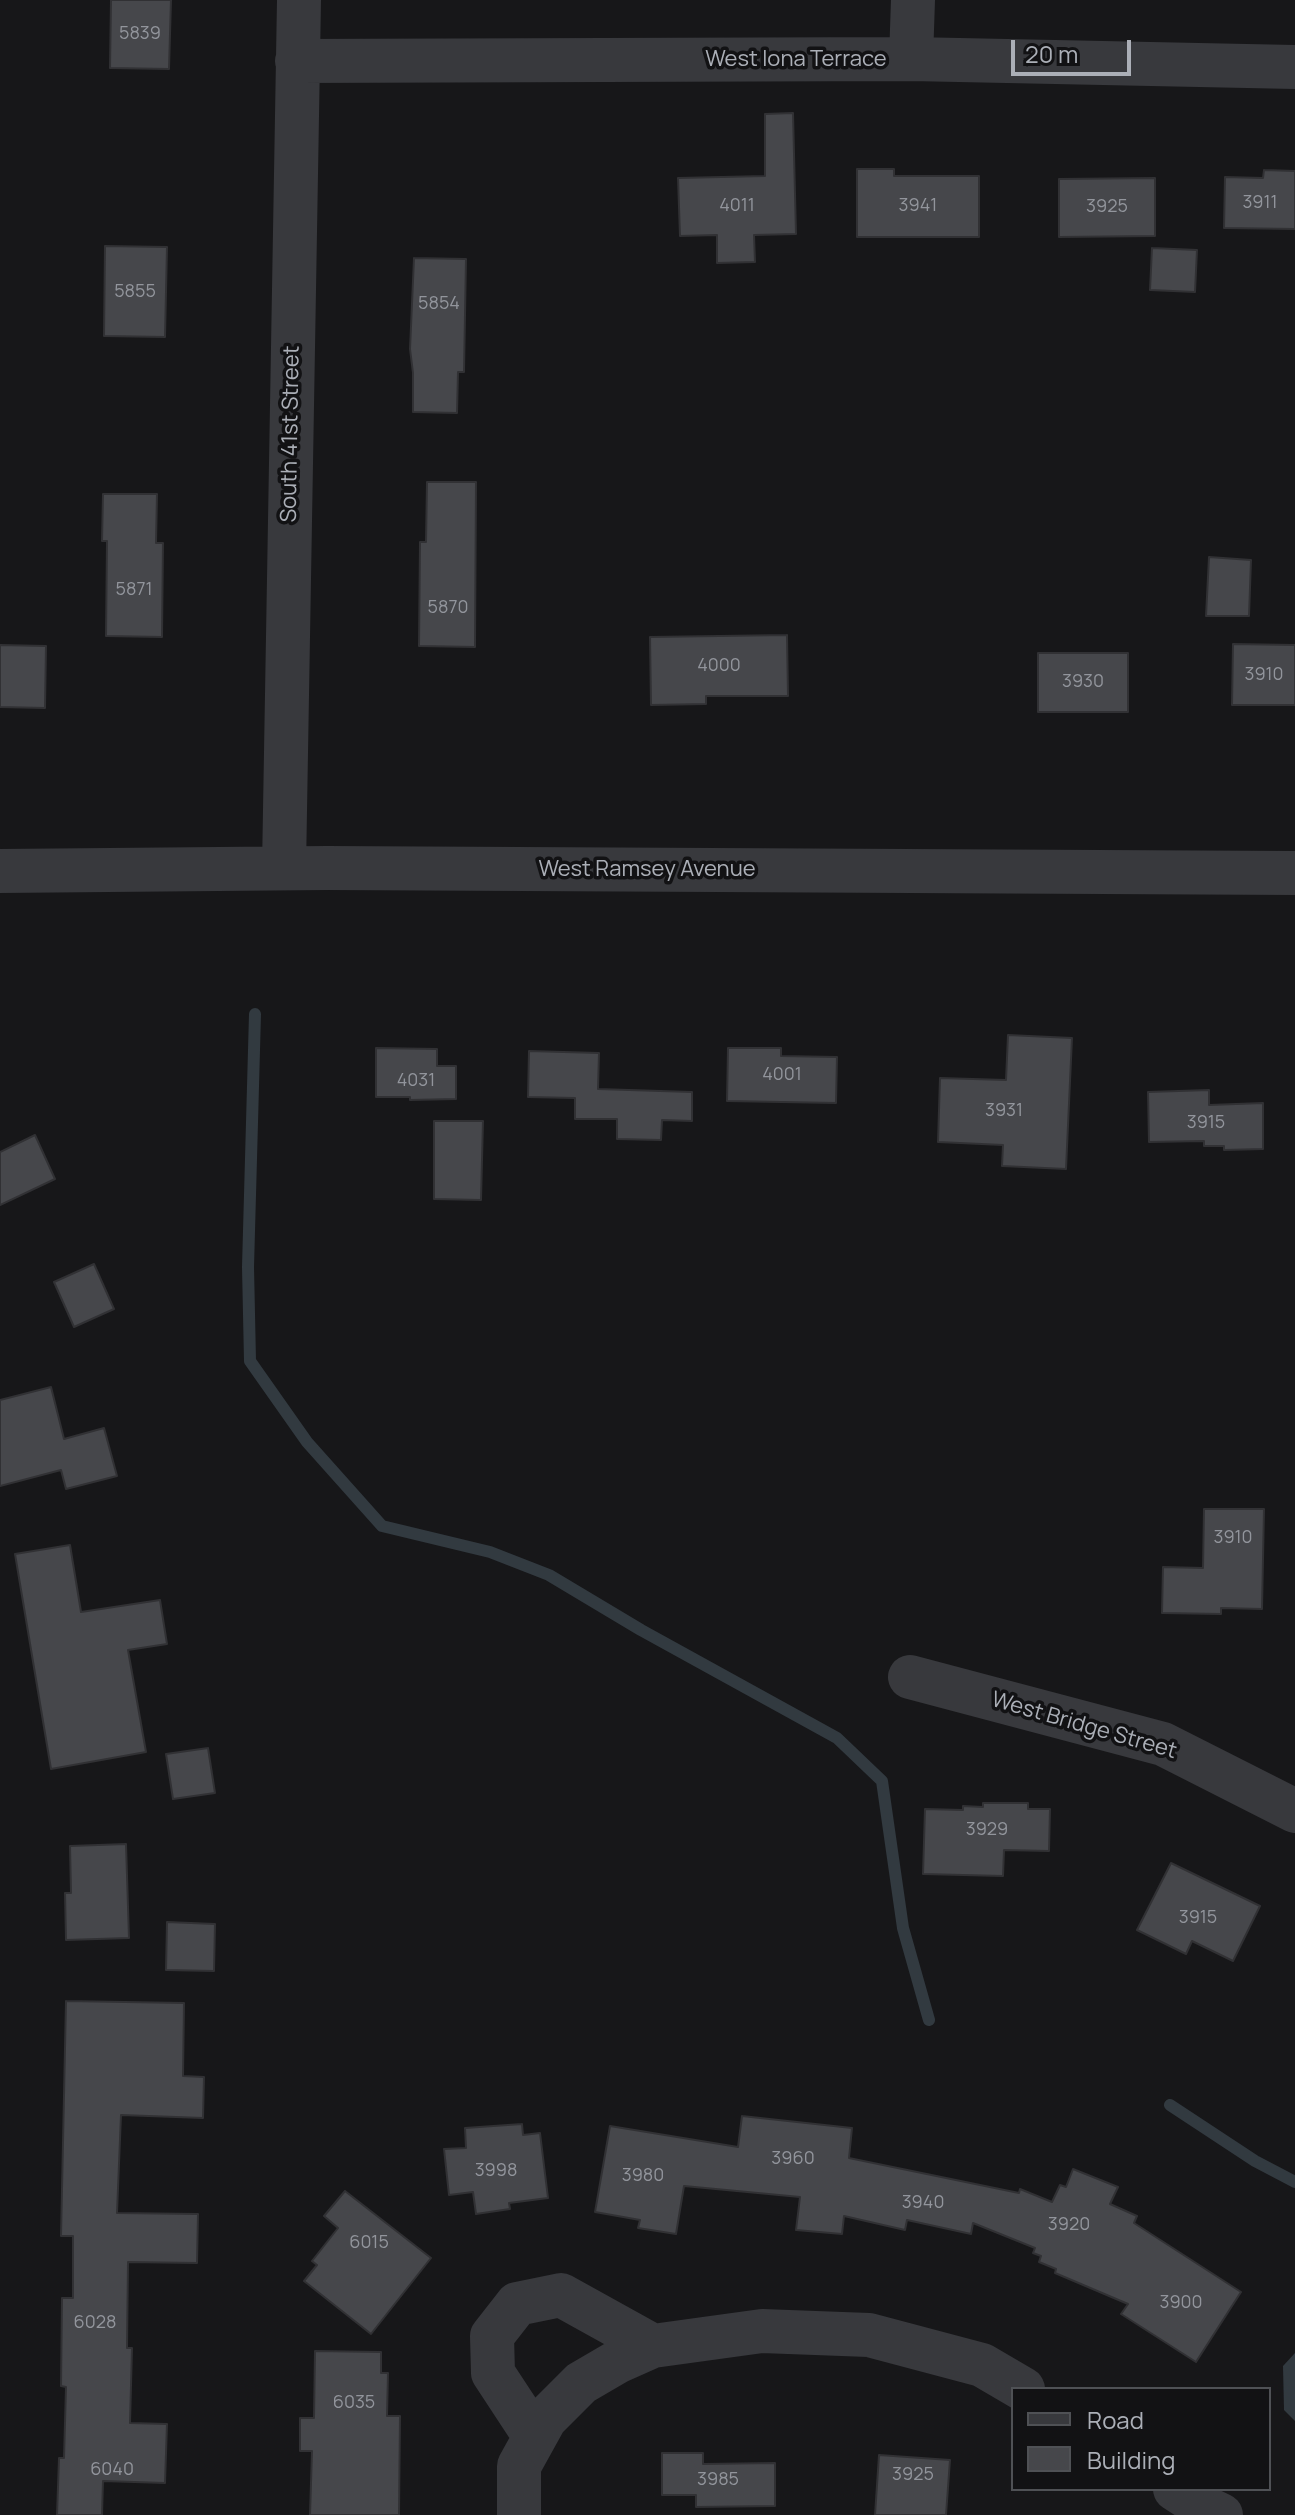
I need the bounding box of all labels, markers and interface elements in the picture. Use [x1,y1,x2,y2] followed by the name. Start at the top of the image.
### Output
[119,23,161,45] house number: 5839
[1015,24,1135,74] scale bar
[1025,37,1078,70] text: 20 m
[705,47,887,73] street label: West Iona Terrace
[1242,192,1278,214] house number: 3911
[719,195,755,217] house number: 4011
[899,195,937,217] house number: 3941
[1086,196,1128,218] house number: 3925
[114,281,156,303] house number: 5855
[418,293,460,315] house number: 5854
[276,345,306,523] street label: South 41st Street
[116,579,152,601] house number: 5871
[428,597,468,619] house number: 5870
[697,655,741,677] house number: 4000
[1244,664,1284,686] house number: 3910
[1062,671,1104,693] house number: 3930
[538,857,756,883] street label: West Ramsey Avenue
[762,1064,802,1086] house number: 4001
[397,1070,435,1092] house number: 4031
[985,1100,1023,1122] house number: 3931
[1187,1112,1225,1134] house number: 3915
[1213,1527,1253,1549] house number: 3910
[988,1687,1180,1765] street label: West Bridge Street
[966,1819,1008,1841] house number: 3929
[1179,1907,1217,1929] house number: 3915
[771,2148,815,2170] house number: 3960
[475,2160,517,2182] house number: 3998
[622,2165,664,2187] house number: 3980
[902,2192,944,2214] house number: 3940
[1048,2214,1090,2236] house number: 3920
[349,2232,389,2254] house number: 6015
[1159,2292,1203,2314] house number: 3900
[74,2312,116,2334] house number: 6028
[1011,2387,1271,2491] legend
[333,2392,375,2414] house number: 6035
[1087,2403,1144,2436] text: Road
[1087,2443,1175,2476] text: Building
[90,2459,134,2481] house number: 6040
[892,2464,934,2486] house number: 3925
[697,2469,739,2491] house number: 3985

